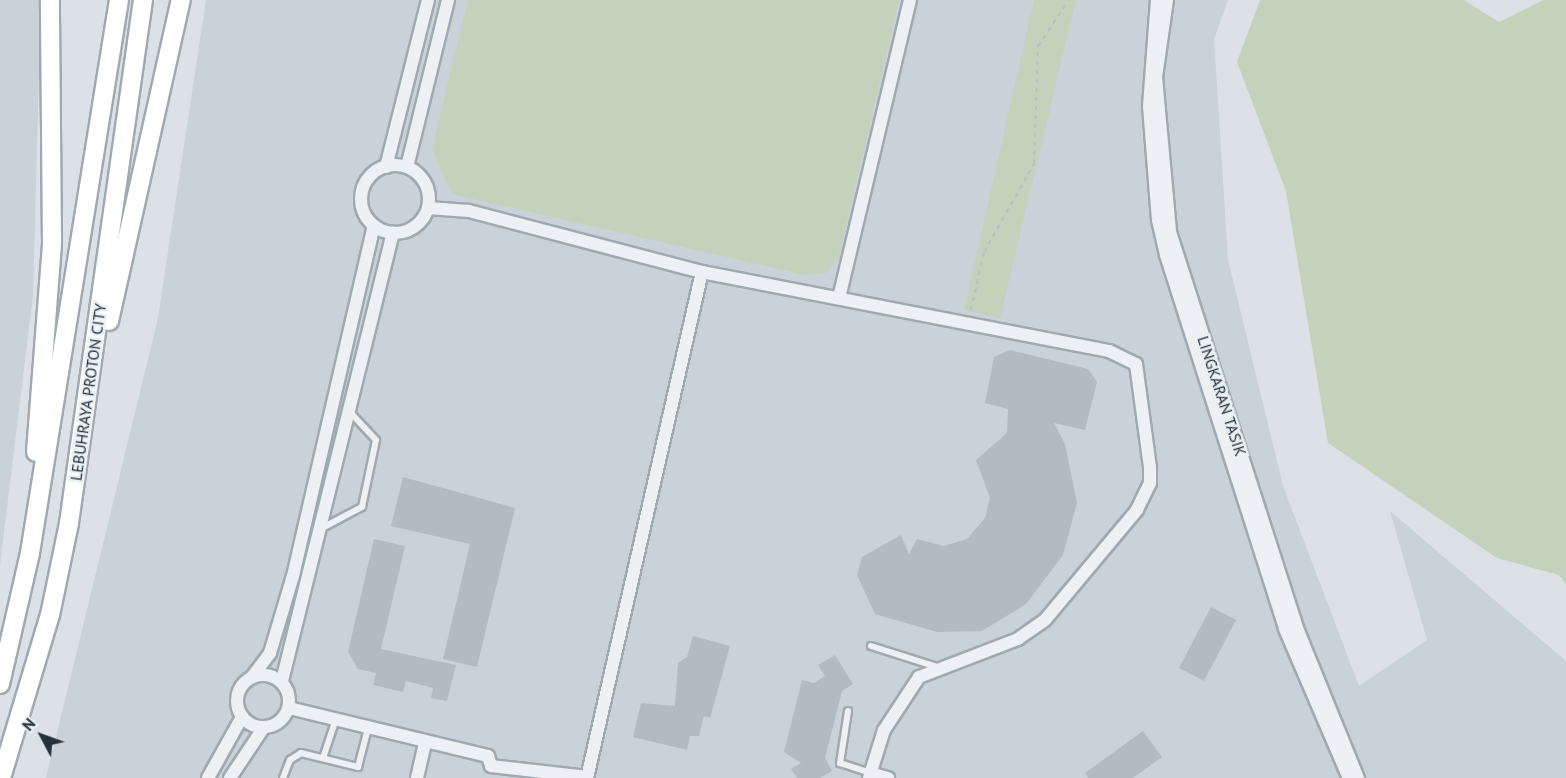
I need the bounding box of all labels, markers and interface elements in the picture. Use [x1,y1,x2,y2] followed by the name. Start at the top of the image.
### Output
[66,302,110,482] street label: LEBUHRAYA PROTON CITY
[1193,333,1251,459] street label: LINGKARAN TASIK
[12,706,72,766] north arrow
[17,714,39,735] text: N

